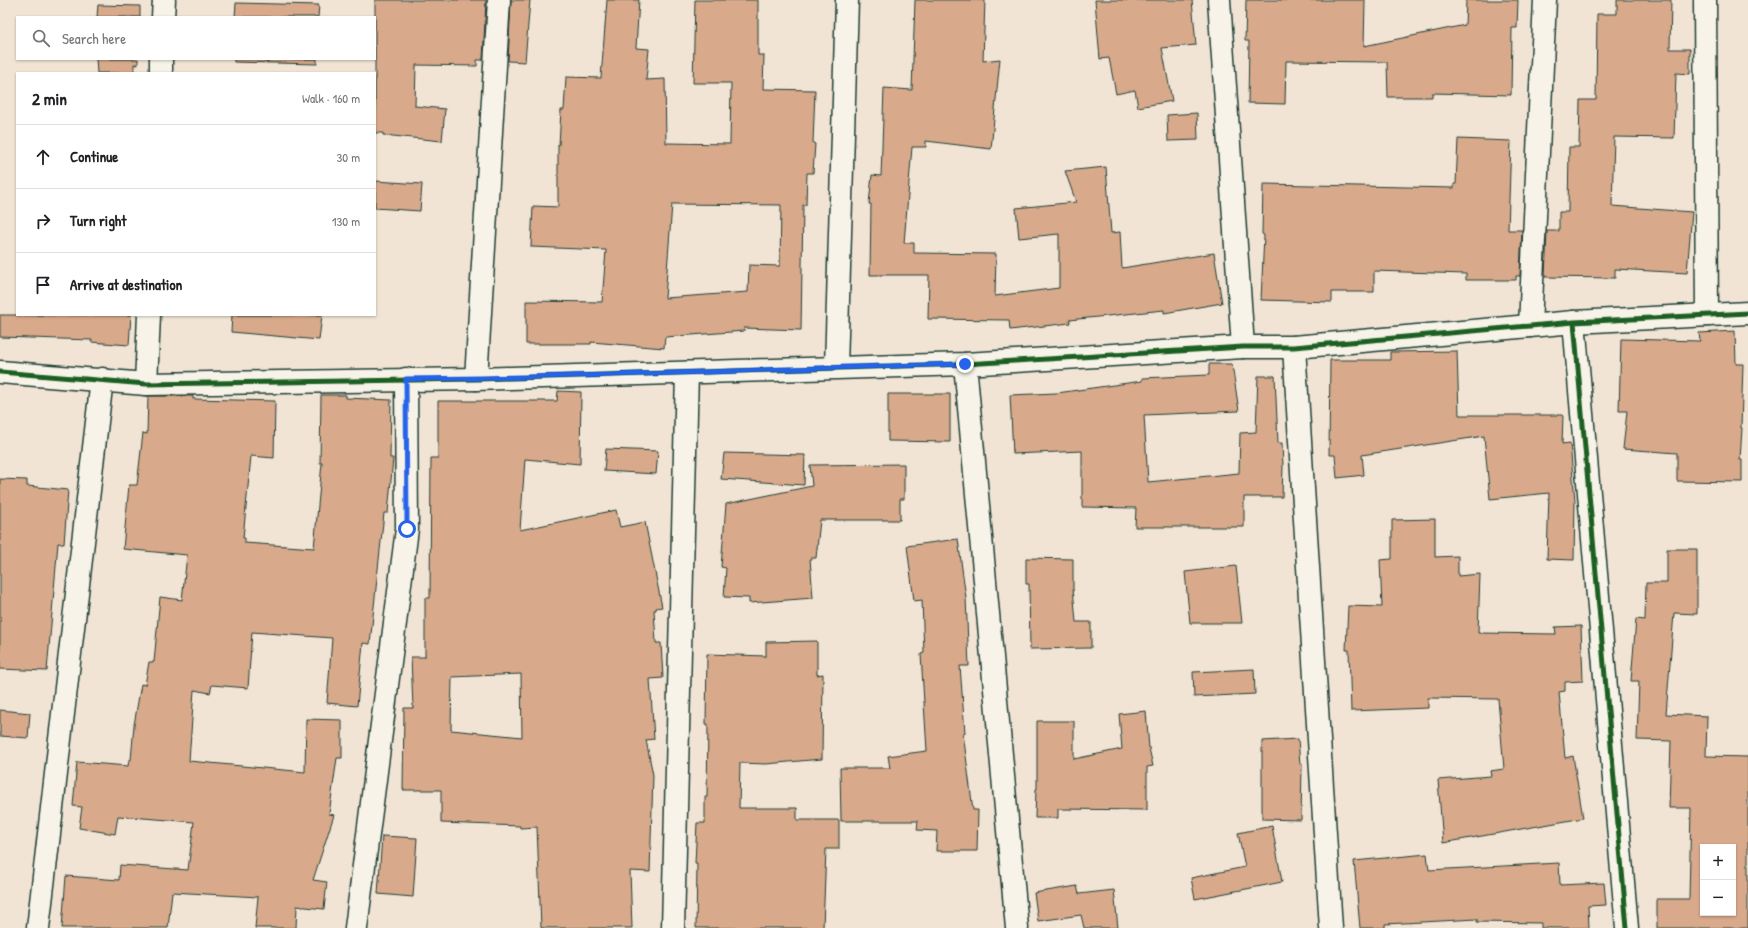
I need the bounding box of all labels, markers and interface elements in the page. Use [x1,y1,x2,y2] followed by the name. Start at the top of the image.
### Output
[16,16,376,60] search box
[30,27,52,49] icon: search
[62,28,126,49] text: Search here
[32,87,67,110] text: 2 min
[302,89,360,107] text: Walk · 160 m
[32,146,54,168] icon: ahead
[70,146,118,167] text: Continue
[337,148,360,166] text: 30 m
[32,210,54,232] icon: right
[70,210,126,231] text: Turn right
[332,212,360,230] text: 130 m
[32,274,54,296] icon: arrive
[70,274,182,295] text: Arrive at destination
[956,355,974,373] route end
[398,520,416,538] route start
[1700,844,1736,916] map controls
[1700,844,1736,880] button: +
[1700,880,1736,916] button: −

